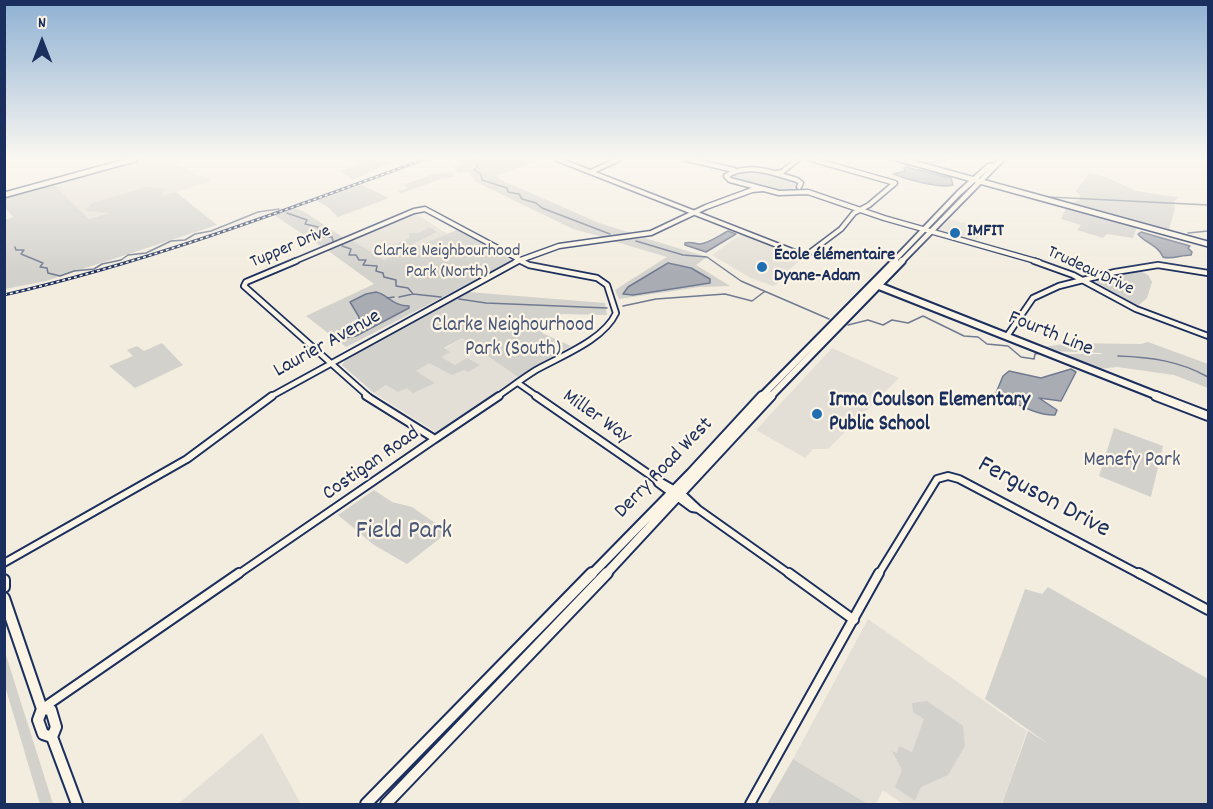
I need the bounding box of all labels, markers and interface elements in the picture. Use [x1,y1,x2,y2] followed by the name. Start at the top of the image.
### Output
[12,12,72,72] north arrow
[38,12,46,35] text: N
[248,221,334,275] street label: Tupper Drive
[967,222,1004,244] place label: IMFIT
[948,226,962,240] marker: IMFIT
[374,242,520,284] park label: Clarke Neighbourhood Park (North)
[1043,243,1137,301] street label: Trudeau Drive
[774,246,895,288] place label: École élémentaire Dyane-Adam
[755,260,769,274] marker: École élémentaire Dyane-Adam
[270,305,386,385] street label: Laurier Avenue
[1004,307,1096,363] street label: Fourth Line
[432,314,594,364] park label: Clarke Neighourhood Park (South)
[557,385,635,451] street label: Miller Way
[829,389,1030,439] place label: Irma Coulson Elementary Public School
[810,407,824,421] marker: Irma Coulson Elementary Public School
[610,413,720,525] street label: Derry Road West
[318,422,426,508] street label: Costigan Road
[1084,449,1180,475] park label: Menefy Park
[971,451,1115,547] street label: Ferguson Drive
[356,517,452,549] park label: Field Park

